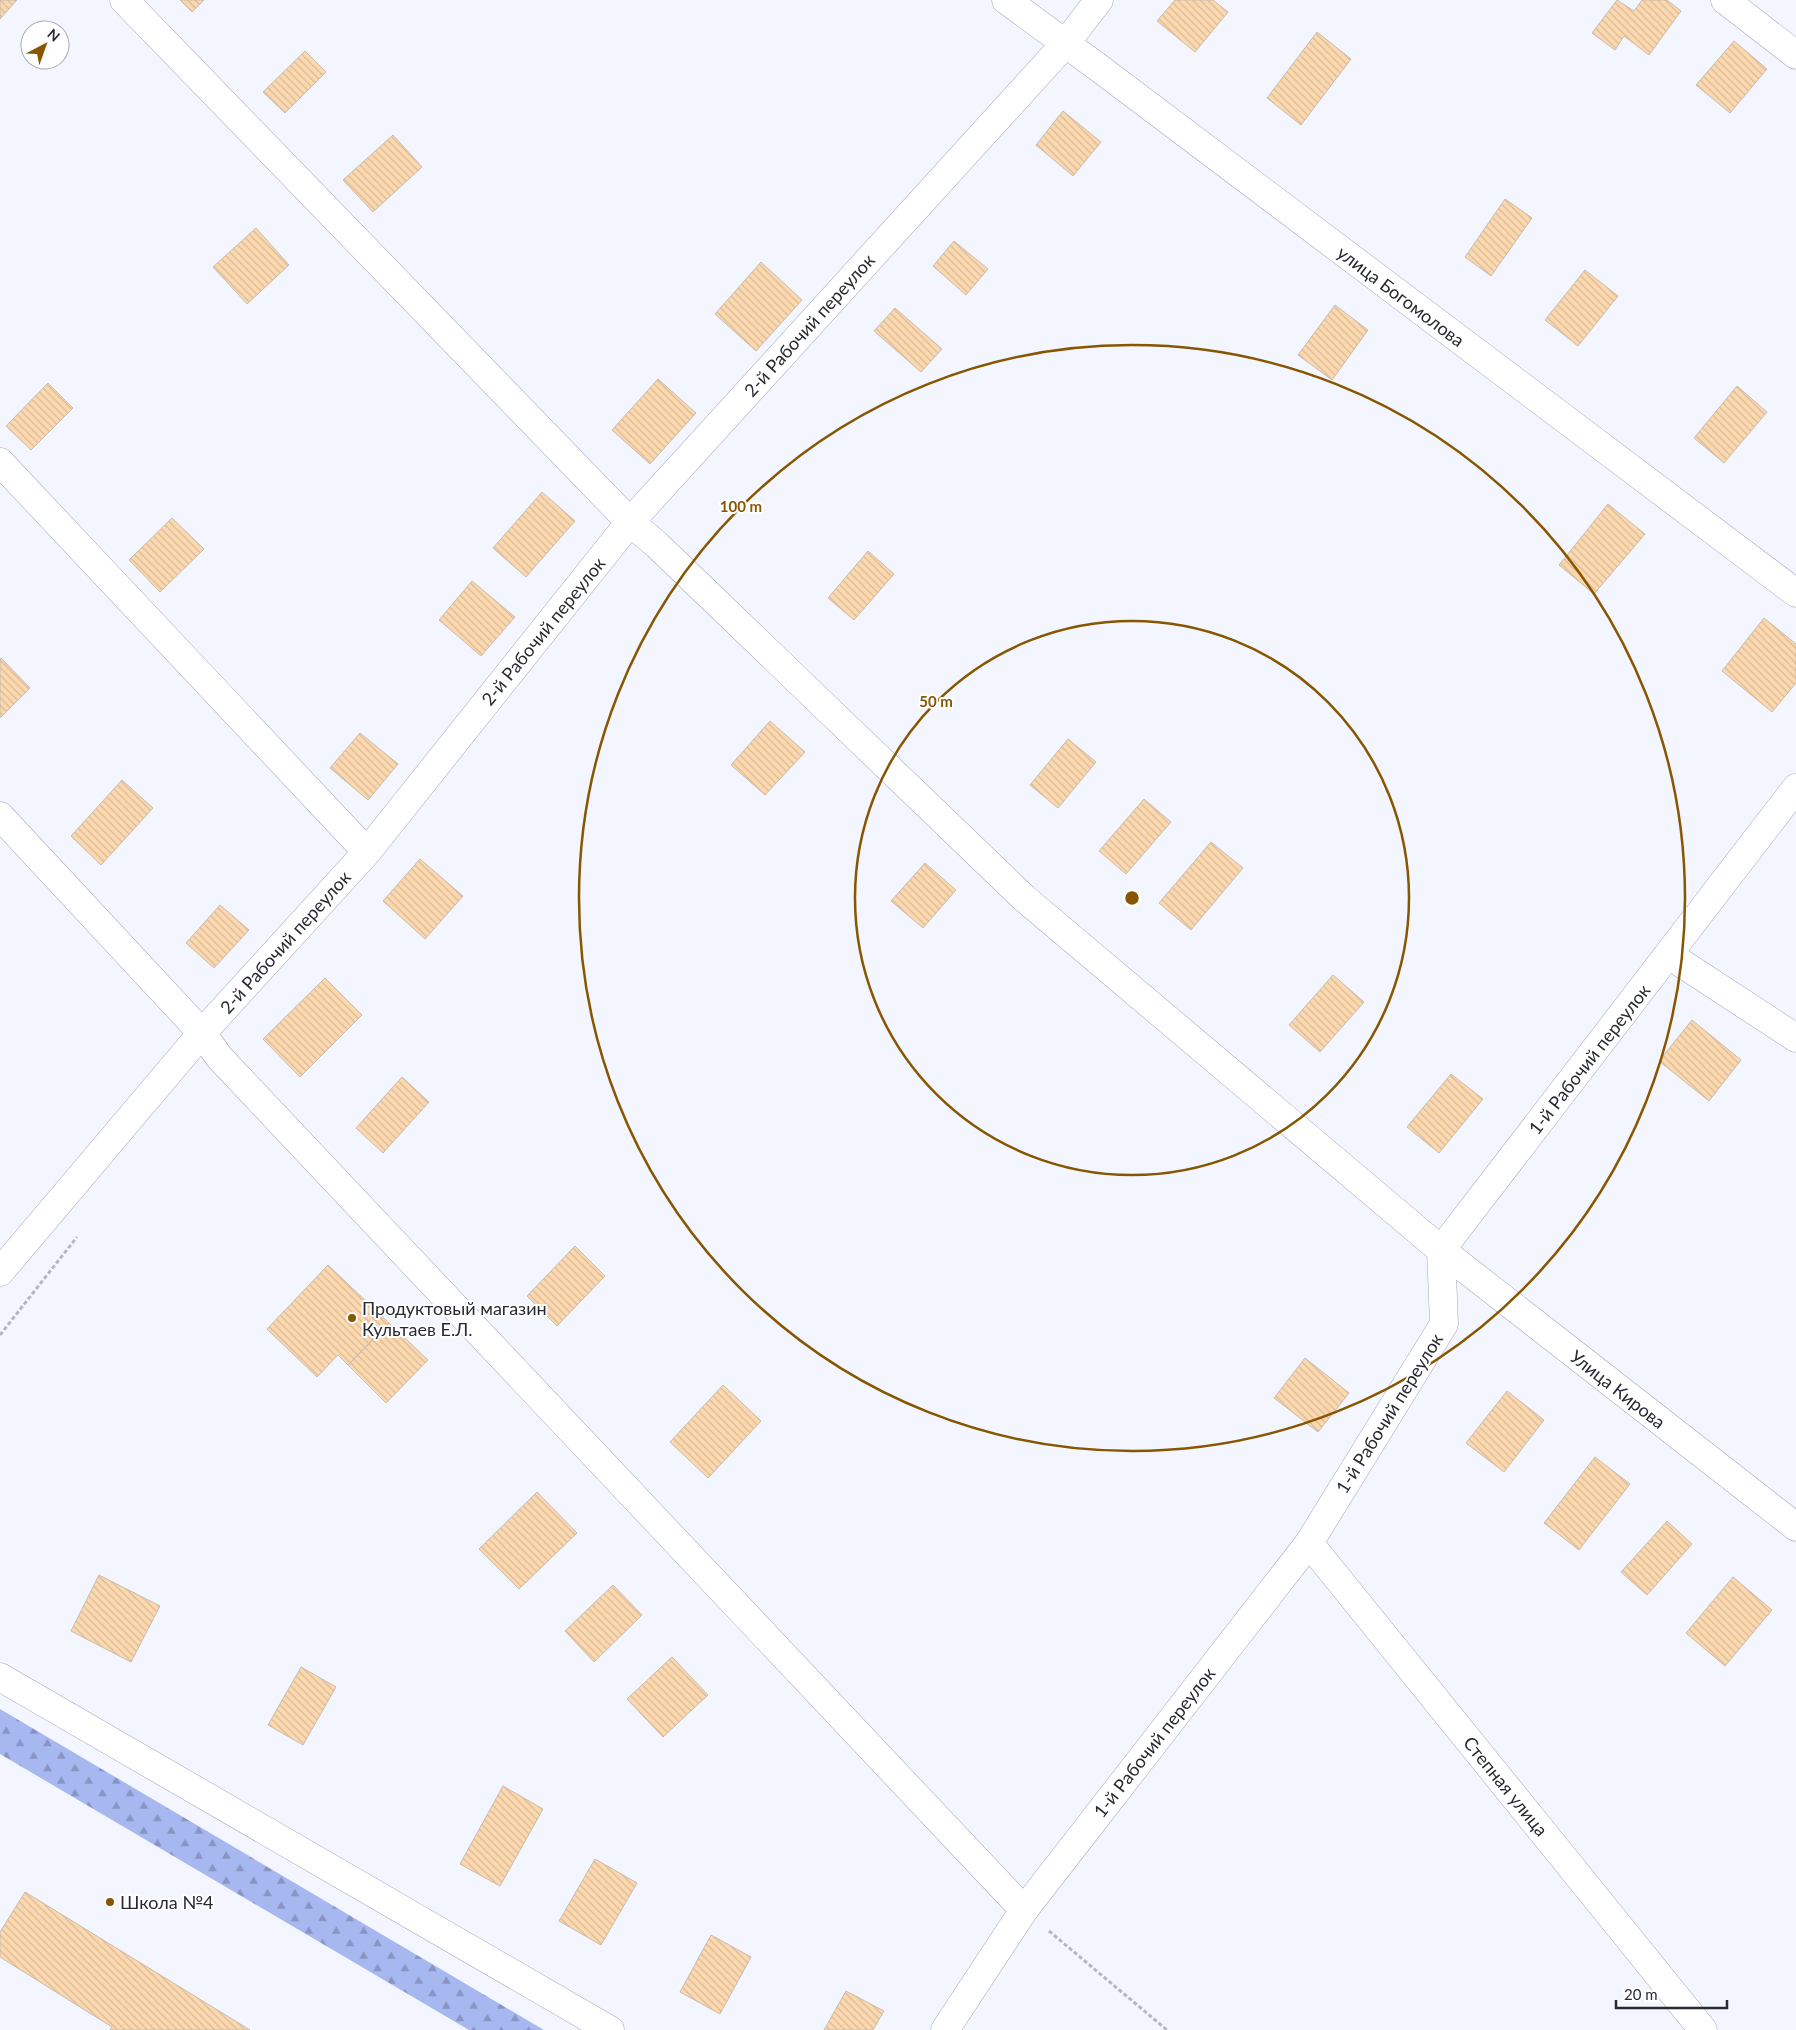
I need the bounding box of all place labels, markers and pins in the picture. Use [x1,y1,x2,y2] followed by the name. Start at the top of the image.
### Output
[1123,889,1141,907] centre of rings
[362,1297,547,1340] place label: Продуктовый магазин Культаев Е.Л.
[346,1312,358,1324] marker: Продуктовый магазин Культаев Е.Л.
[120,1891,214,1913] place label: Школа №4
[104,1896,116,1908] marker: Школа №4

